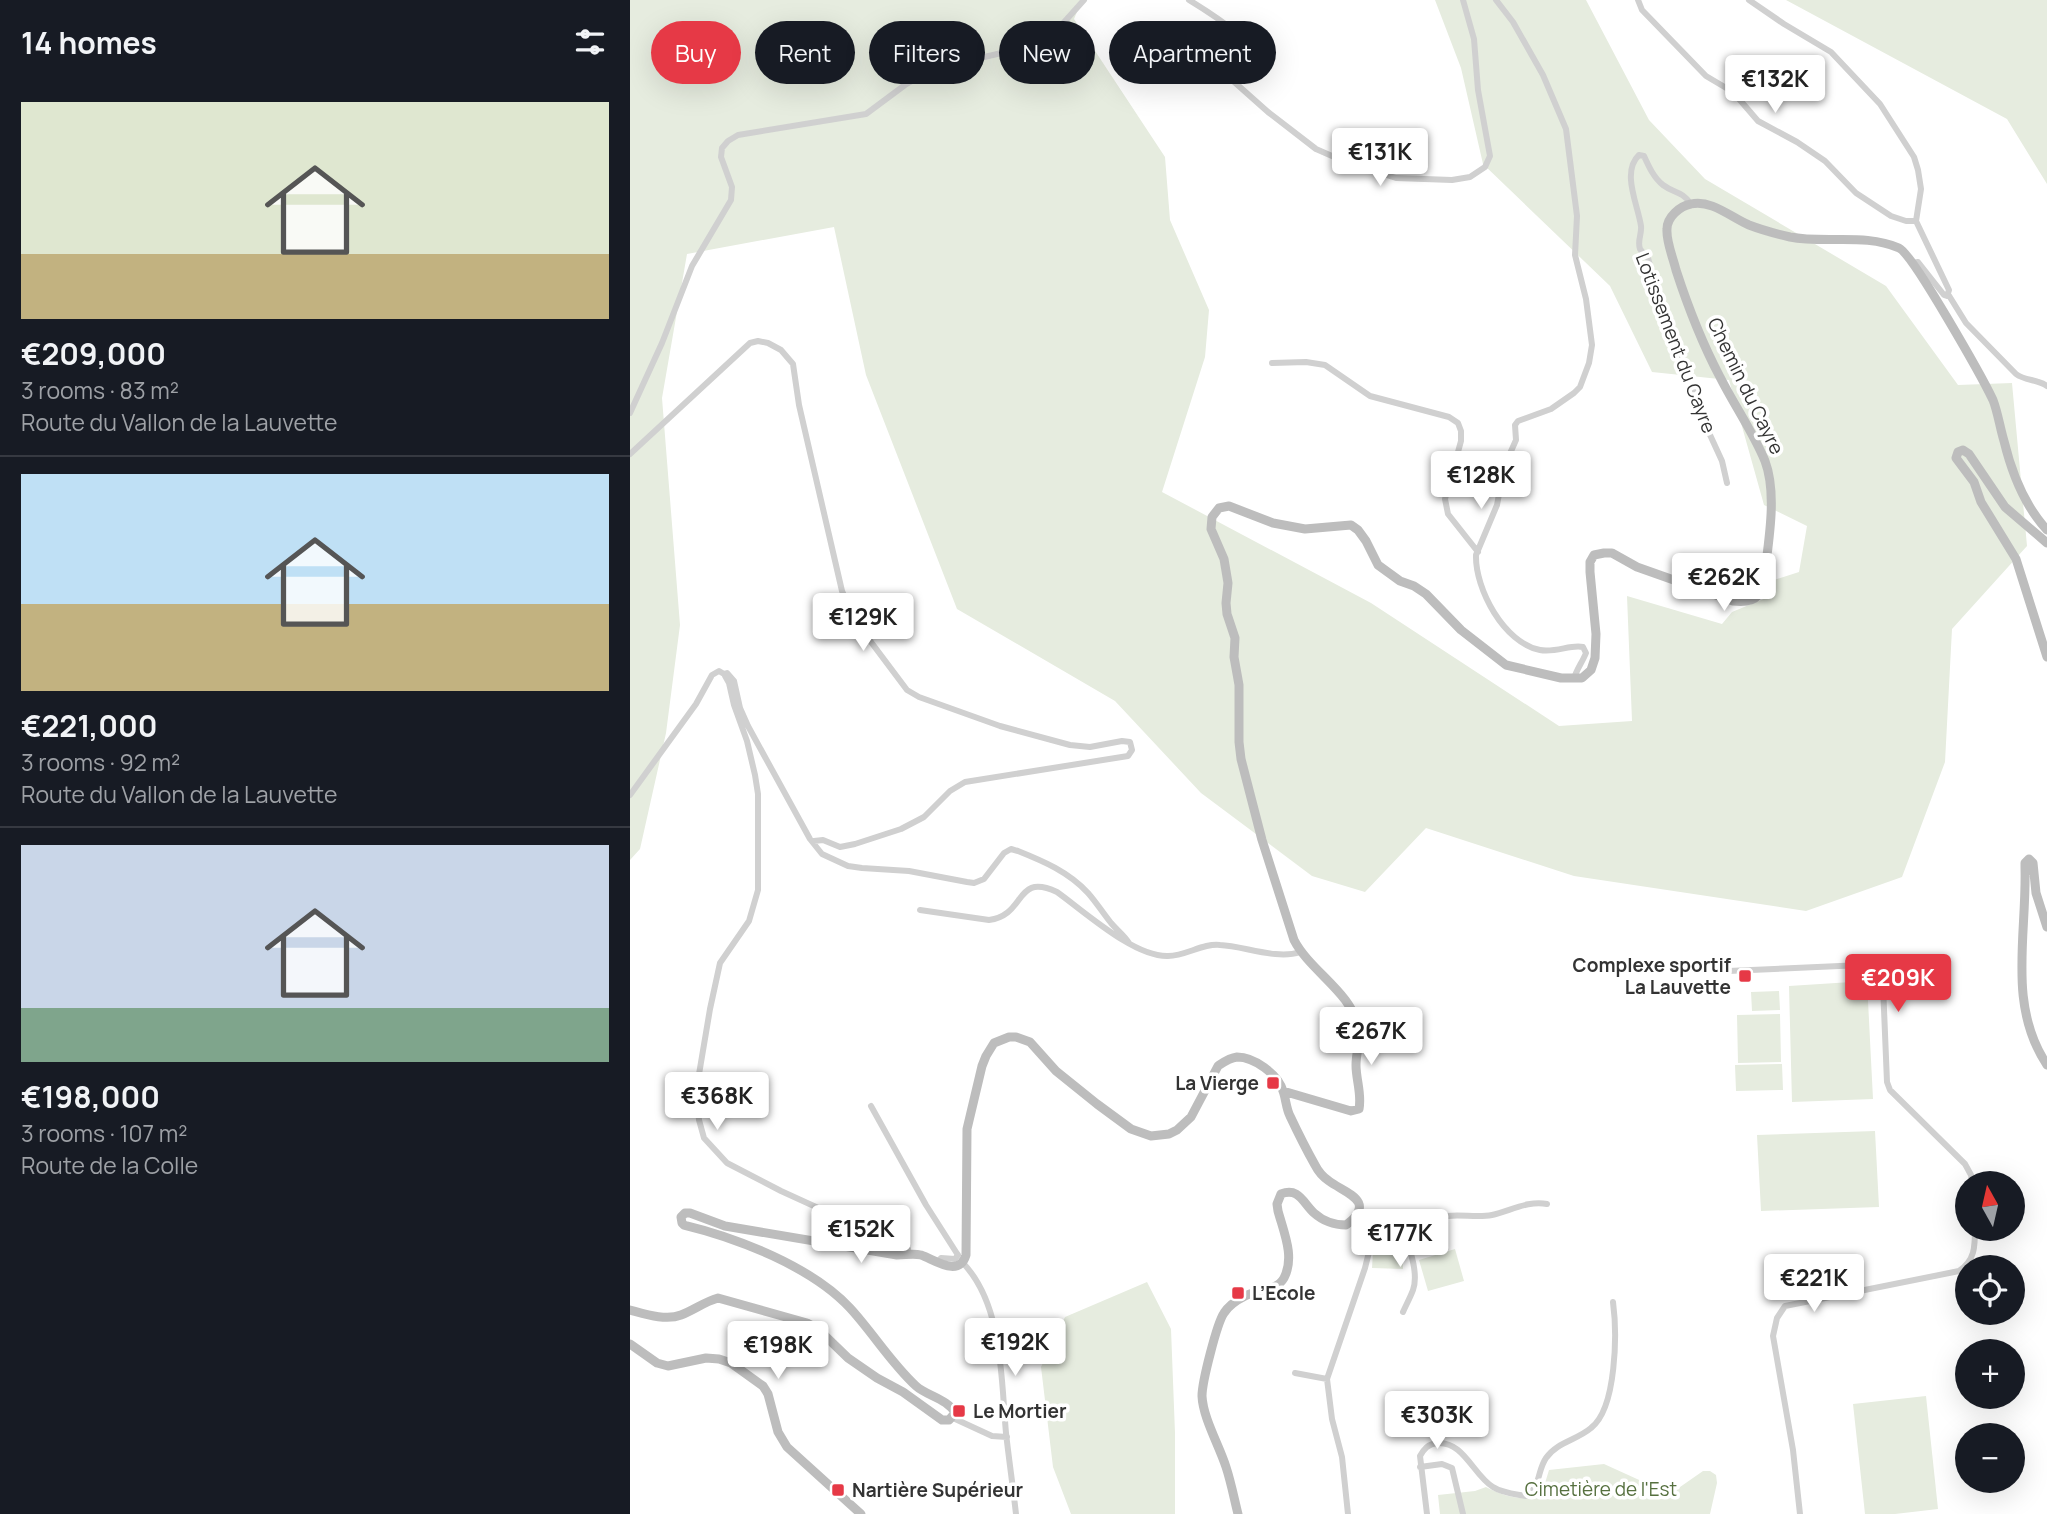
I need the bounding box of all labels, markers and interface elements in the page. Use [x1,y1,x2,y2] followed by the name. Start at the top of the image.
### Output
[651,21,741,84] chip: Buy
[755,21,855,84] chip: Rent
[869,21,985,84] chip: Filters
[999,21,1095,84] chip: New
[1109,21,1276,84] chip: Apartment
[21,22,157,63] text: 14 homes
[571,23,609,61] icon: filters
[1726,55,1824,115] pin: €132K
[1741,62,1809,94] text: €132K
[1331,128,1429,188] pin: €131K
[1348,135,1412,167] text: €131K
[252,147,378,273] icon: home
[1630,249,1722,437] street label: Lotissement du Cayre
[1702,313,1790,459] street label: Chemin du Cayre
[21,333,166,374] text: €209,000
[21,374,179,406] text: 3 rooms · 83 m²
[21,406,337,438] text: Route du Vallon de la Lauvette
[1432,452,1530,511] pin: €128K
[1447,458,1515,490] text: €128K
[252,519,378,645] icon: home
[1675,554,1773,613] pin: €262K
[1688,560,1760,592] text: €262K
[814,594,912,653] pin: €129K
[829,600,897,632] text: €129K
[21,705,157,746] text: €221,000
[21,746,180,778] text: 3 rooms · 92 m²
[21,778,337,810] text: Route du Vallon de la Lauvette
[252,890,378,1016] icon: home
[1573,952,1731,1000] place label: Complexe sportif La Lauvette
[1849,954,1947,1014] pin: €209K
[1861,961,1935,993] text: €209K
[1737,968,1753,984] marker: Complexe sportif La Lauvette
[1322,1007,1420,1067] pin: €267K
[1336,1014,1406,1046] text: €267K
[1175,1070,1259,1096] place label: La Vierge
[668,1072,766,1132] pin: €368K
[1265,1075,1281,1091] marker: La Vierge
[21,1076,160,1117] text: €198,000
[681,1079,753,1111] text: €368K
[21,1117,187,1149] text: 3 rooms · 107 m²
[21,1149,198,1181] text: Route de la Colle
[1955,1171,2025,1241] north arrow
[1955,1171,2025,1493] map controls
[812,1206,910,1265] pin: €152K
[1351,1210,1449,1269] pin: €177K
[827,1212,895,1244] text: €152K
[1367,1216,1433,1248] text: €177K
[1765,1254,1863,1314] pin: €221K
[1955,1255,2025,1325] button: locate
[1780,1261,1848,1293] text: €221K
[1252,1280,1316,1306] place label: L’Ecole
[1230,1285,1246,1301] marker: L’Ecole
[966,1318,1064,1378] pin: €192K
[729,1322,827,1381] pin: €198K
[981,1325,1049,1357] text: €192K
[743,1328,813,1360] text: €198K
[1955,1339,2025,1409] button: +
[1388,1392,1486,1451] pin: €303K
[973,1398,1067,1424] place label: Le Mortier
[1401,1398,1473,1430] text: €303K
[951,1403,967,1419] marker: Le Mortier
[1955,1423,2025,1493] button: −
[1525,1476,1677,1502] park label: Cimetière de l'Est
[852,1477,1024,1503] place label: Nartière Supérieur
[830,1482,846,1498] marker: Nartière Supérieur

